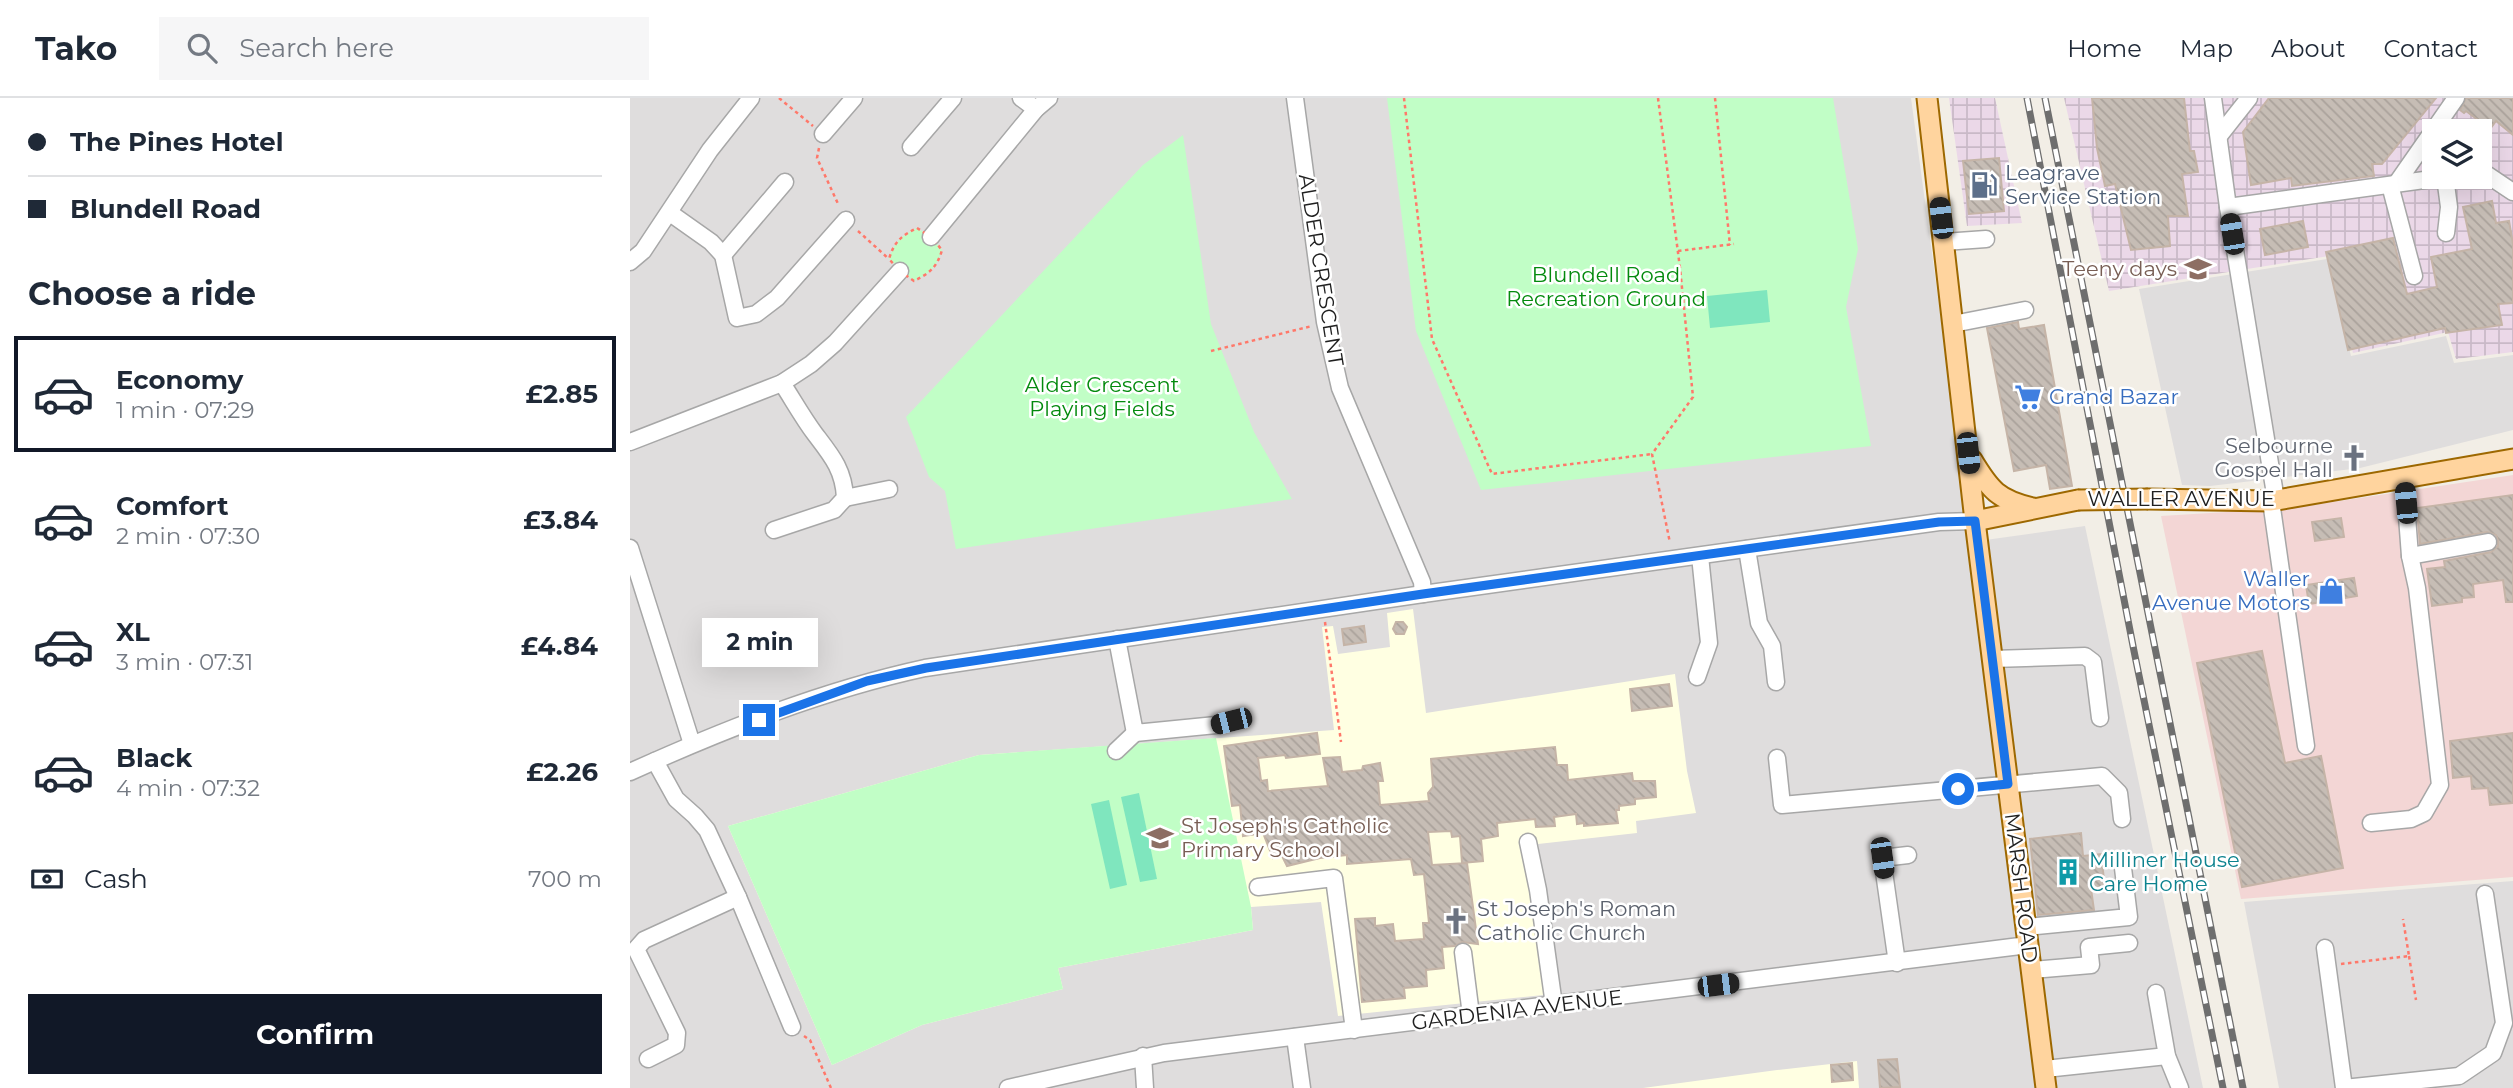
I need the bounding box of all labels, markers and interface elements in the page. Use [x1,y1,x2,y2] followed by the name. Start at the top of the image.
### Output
[159,17,649,80] search box
[35,28,117,68] text: Tako
[183,29,221,67] icon: search
[239,32,394,64] text: Search here
[2067,34,2142,63] text: Home
[2180,34,2233,63] text: Map
[2271,34,2345,63] text: About
[2383,34,2478,63] text: Contact
[2422,119,2492,189] map controls
[2422,119,2492,189] button: layers
[70,126,284,158] text: The Pines Hotel
[2005,160,2161,209] place label: Leagrave Service Station
[1969,170,1999,200] fuel station icon: Leagrave Service Station
[1294,172,1349,368] street label: ALDER CRESCENT
[70,193,261,225] text: Blundell Road
[1929,196,1954,240] car
[2219,212,2246,256] car
[2183,254,2213,284] school or university icon: Teeny days
[2062,256,2177,281] place label: Teeny days
[1506,262,1706,311] park label: Blundell Road Recreation Ground
[28,274,256,313] text: Choose a ride
[32,363,95,426] icon: car
[116,364,243,396] text: Economy
[1025,372,1179,421] park label: Alder Crescent Playing Fields
[526,378,598,410] text: £2.85
[2013,382,2043,412] supermarket icon: Grand Bazar
[2049,384,2179,409] place label: Grand Bazar
[116,396,254,424] text: 1 min · 07:29
[1956,431,1981,475] car
[2215,433,2333,482] place label: Selbourne Gospel Hall
[2339,443,2369,473] church icon: Selbourne Gospel Hall
[2394,481,2419,525] car
[2087,486,2275,511] street label: WALLER AVENUE
[32,489,95,552] icon: car
[116,490,228,522] text: Comfort
[523,504,598,536] text: £3.84
[116,522,260,550] text: 2 min · 07:30
[2152,566,2310,615] place label: Waller Avenue Motors
[2316,576,2346,606] shop icon: Waller Avenue Motors
[32,615,95,678] icon: car
[116,616,150,648] text: XL
[701,618,817,668] callout: 2 min
[726,628,794,656] text: 2 min
[521,630,598,662] text: £4.84
[116,648,253,676] text: 3 min · 07:31
[743,704,775,736] route end
[1209,706,1254,736] car
[32,741,95,804] icon: car
[116,742,192,774] text: Black
[526,756,598,788] text: £2.26
[1942,773,1974,805] route start
[116,774,260,802] text: 4 min · 07:32
[2000,812,2043,964] street label: MARSH ROAD
[1181,813,1389,862] place label: St Joseph's Catholic Primary School
[1145,823,1175,853] school or university icon: St Joseph's Catholic Primary School
[1869,836,1896,880] car
[2089,847,2240,896] place label: Milliner House Care Home
[2053,857,2083,887] building icon: Milliner House Care Home
[28,860,66,898] icon: cash
[84,863,148,895] text: Cash
[528,865,602,893] text: 700 m
[1477,896,1676,945] place label: St Joseph's Roman Catholic Church
[1441,906,1471,936] church icon: St Joseph's Roman Catholic Church
[1696,972,1741,998] car
[1410,984,1624,1035] street label: GARDENIA AVENUE
[28,994,602,1074] button: Confirm

